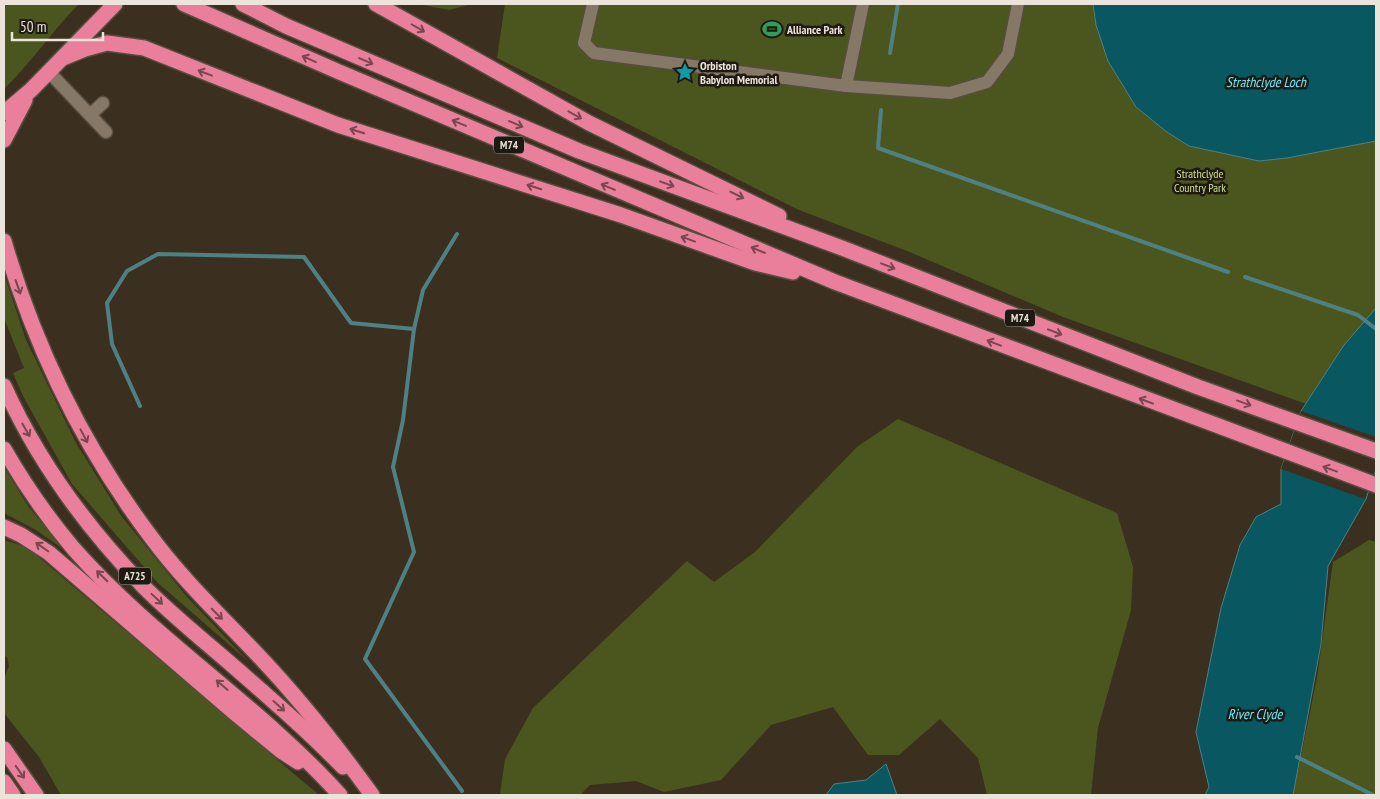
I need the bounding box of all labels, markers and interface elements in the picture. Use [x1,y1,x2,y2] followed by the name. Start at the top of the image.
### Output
[12,10,104,42] scale bar
[20,17,46,36] text: 50 m
[761,18,783,40] sports icon: Alliance Park
[786,22,842,37] place label: Alliance Park
[410,24,425,34] one-way arrow
[302,54,317,64] one-way arrow
[358,56,373,66] one-way arrow
[700,58,778,87] place label: Orbiston Babylon Memorial
[674,61,696,83] place icon: Orbiston Babylon Memorial
[198,68,214,77] one-way arrow
[1226,73,1307,91] water label: Strathclyde Loch
[568,111,582,121] one-way arrow
[451,118,466,127] one-way arrow
[508,120,523,130] one-way arrow
[350,125,366,135] one-way arrow
[494,136,524,154] road number: M74
[1174,166,1226,195] park label: Strathclyde Country Park
[659,180,674,189] one-way arrow
[526,181,542,191] one-way arrow
[601,181,616,191] one-way arrow
[729,191,744,200] one-way arrow
[680,233,696,243] one-way arrow
[751,244,766,254] one-way arrow
[879,262,895,271] one-way arrow
[14,279,23,295] one-way arrow
[1005,310,1035,326] road number: M74
[1047,328,1062,337] one-way arrow
[987,338,1003,347] one-way arrow
[1139,396,1154,405] one-way arrow
[1236,399,1251,408] one-way arrow
[21,422,31,436] one-way arrow
[79,429,89,444] one-way arrow
[1323,464,1339,473] one-way arrow
[35,542,49,552] one-way arrow
[119,568,151,584] road number: A725
[96,570,108,582] one-way arrow
[151,593,164,605] one-way arrow
[211,608,224,620] one-way arrow
[216,680,229,691] one-way arrow
[273,700,286,712] one-way arrow
[1228,705,1283,723] water label: River Clyde
[15,765,25,779] one-way arrow

